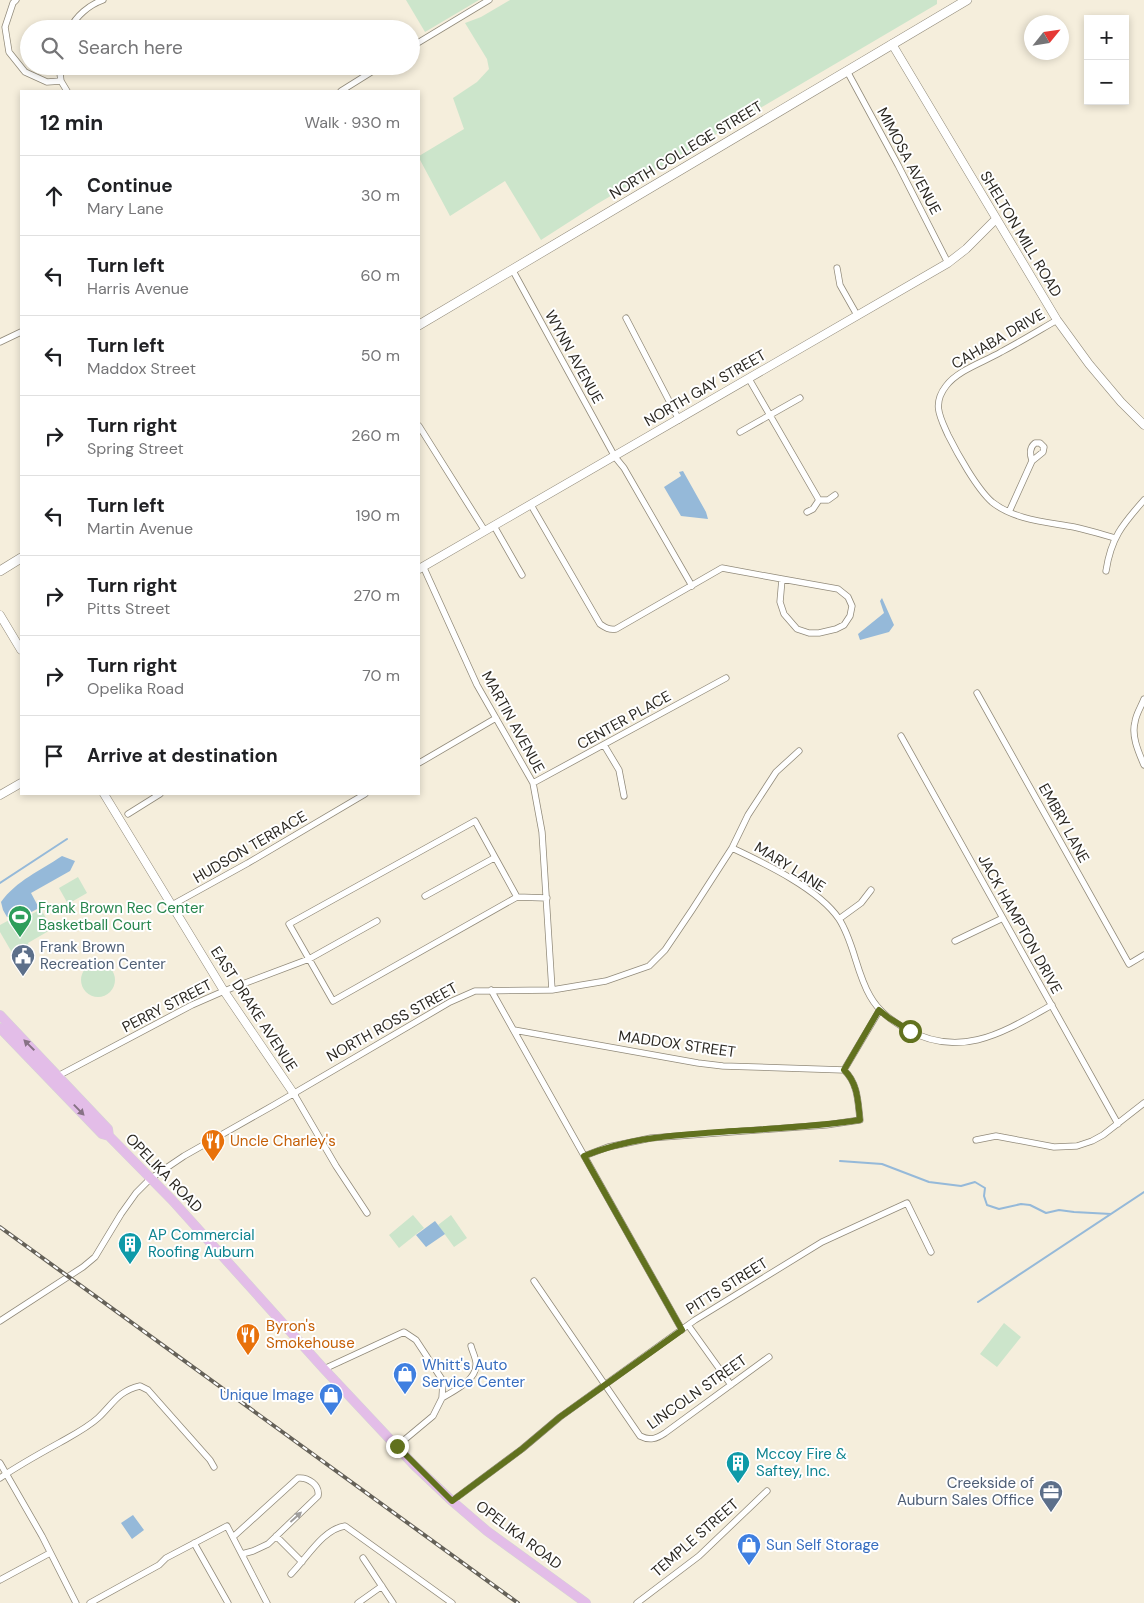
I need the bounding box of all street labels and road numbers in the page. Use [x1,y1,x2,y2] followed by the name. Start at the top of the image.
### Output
[606,96,766,204] street label: NORTH COLLEGE STREET
[872,104,946,218] street label: MIMOSA AVENUE
[975,167,1067,301] street label: SHELTON MILL ROAD
[948,304,1048,374] street label: CAHABA DRIVE
[540,307,608,407] street label: WYNN AVENUE
[640,345,770,431] street label: NORTH GAY STREET
[477,668,549,776] street label: MARTIN AVENUE
[573,686,675,754] street label: CENTER PLACE
[1034,780,1094,866] street label: EMBRY LANE
[189,806,311,888] street label: HUDSON TERRACE
[751,837,829,897] street label: MARY LANE
[973,851,1067,997] street label: JACK HAMPTON DRIVE
[206,943,302,1075] street label: EAST DRAKE AVENUE
[119,975,215,1037] street label: PERRY STREET
[323,978,461,1066] street label: NORTH ROSS STREET
[617,1026,737,1062] street label: MADDOX STREET
[121,1129,207,1217] street label: OPELIKA ROAD
[682,1253,772,1319] street label: PITTS STREET
[643,1350,751,1434] street label: LINCOLN STREET
[647,1494,743,1582] street label: TEMPLE STREET
[472,1496,566,1574] street label: OPELIKA ROAD

